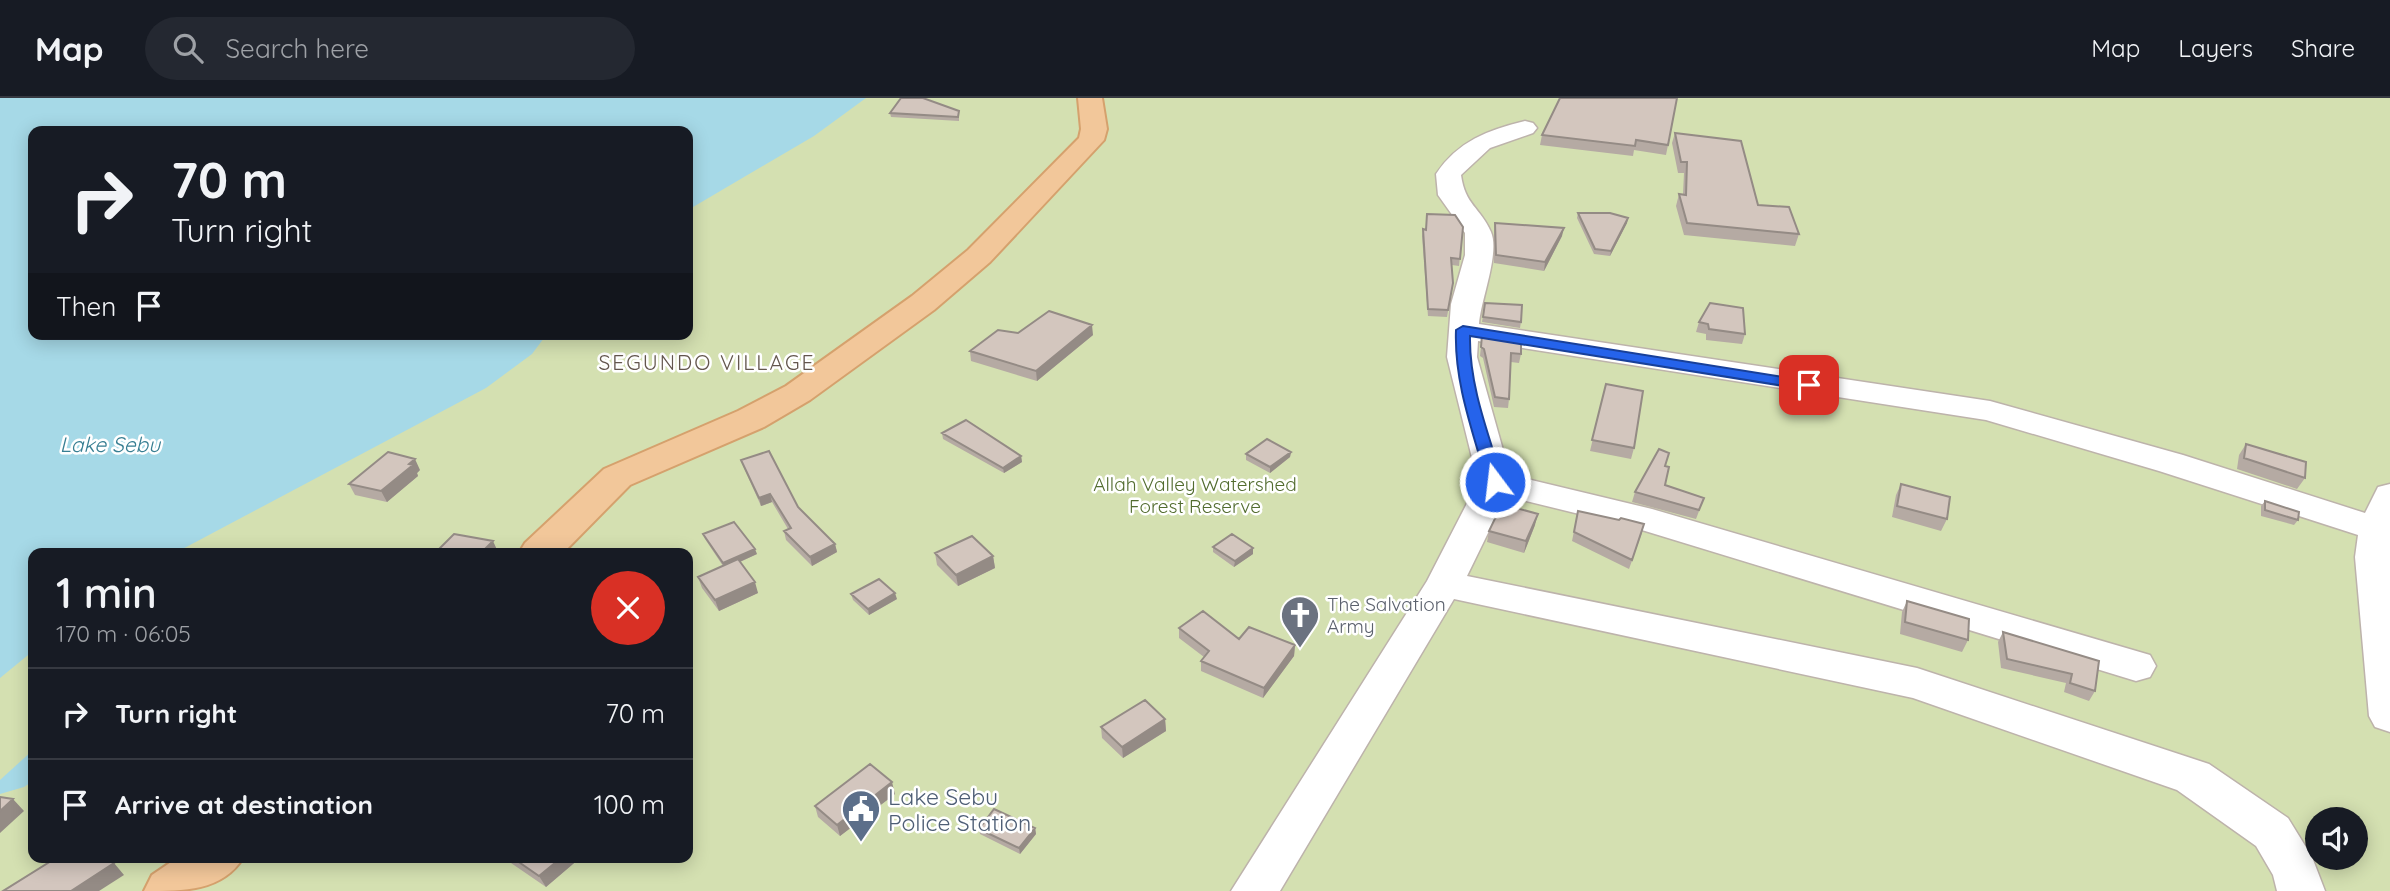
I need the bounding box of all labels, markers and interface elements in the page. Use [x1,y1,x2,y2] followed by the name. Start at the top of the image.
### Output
[145,17,635,80] search box
[35,28,103,69] text: Map
[169,29,207,67] icon: search
[225,32,369,65] text: Search here
[2091,33,2140,63] text: Map
[2178,33,2253,63] text: Layers
[2291,33,2355,63] text: Share
[171,149,287,210] text: 70 m
[56,154,147,245] icon: right
[171,210,312,250] text: Turn right
[130,287,168,325] icon: arrive
[56,290,116,323] text: Then
[598,349,816,375] district label: SEGUNDO VILLAGE
[1779,355,1839,415] pin
[1790,366,1828,404] icon: arrive
[60,431,161,457] water label: Lake Sebu
[1458,445,1532,519] position arrow
[1093,472,1297,518] park label: Allah Valley Watershed Forest Reserve
[56,566,157,619] text: 1 min
[591,571,665,645] button: close
[1327,592,1446,638] place label: The Salvation Army
[1279,594,1321,649] church icon: The Salvation Army
[56,619,191,648] text: 170 m · 06:05
[56,695,94,733] icon: right
[115,697,237,730] text: Turn right
[605,697,665,730] text: 70 m
[888,782,1031,837] place label: Lake Sebu Police Station
[56,786,94,824] icon: arrive
[115,788,373,821] text: Arrive at destination
[594,788,665,821] text: 100 m
[840,788,882,843] public building icon: Lake Sebu Police Station
[2305,807,2368,870] map controls
[2305,807,2368,870] button: sound

